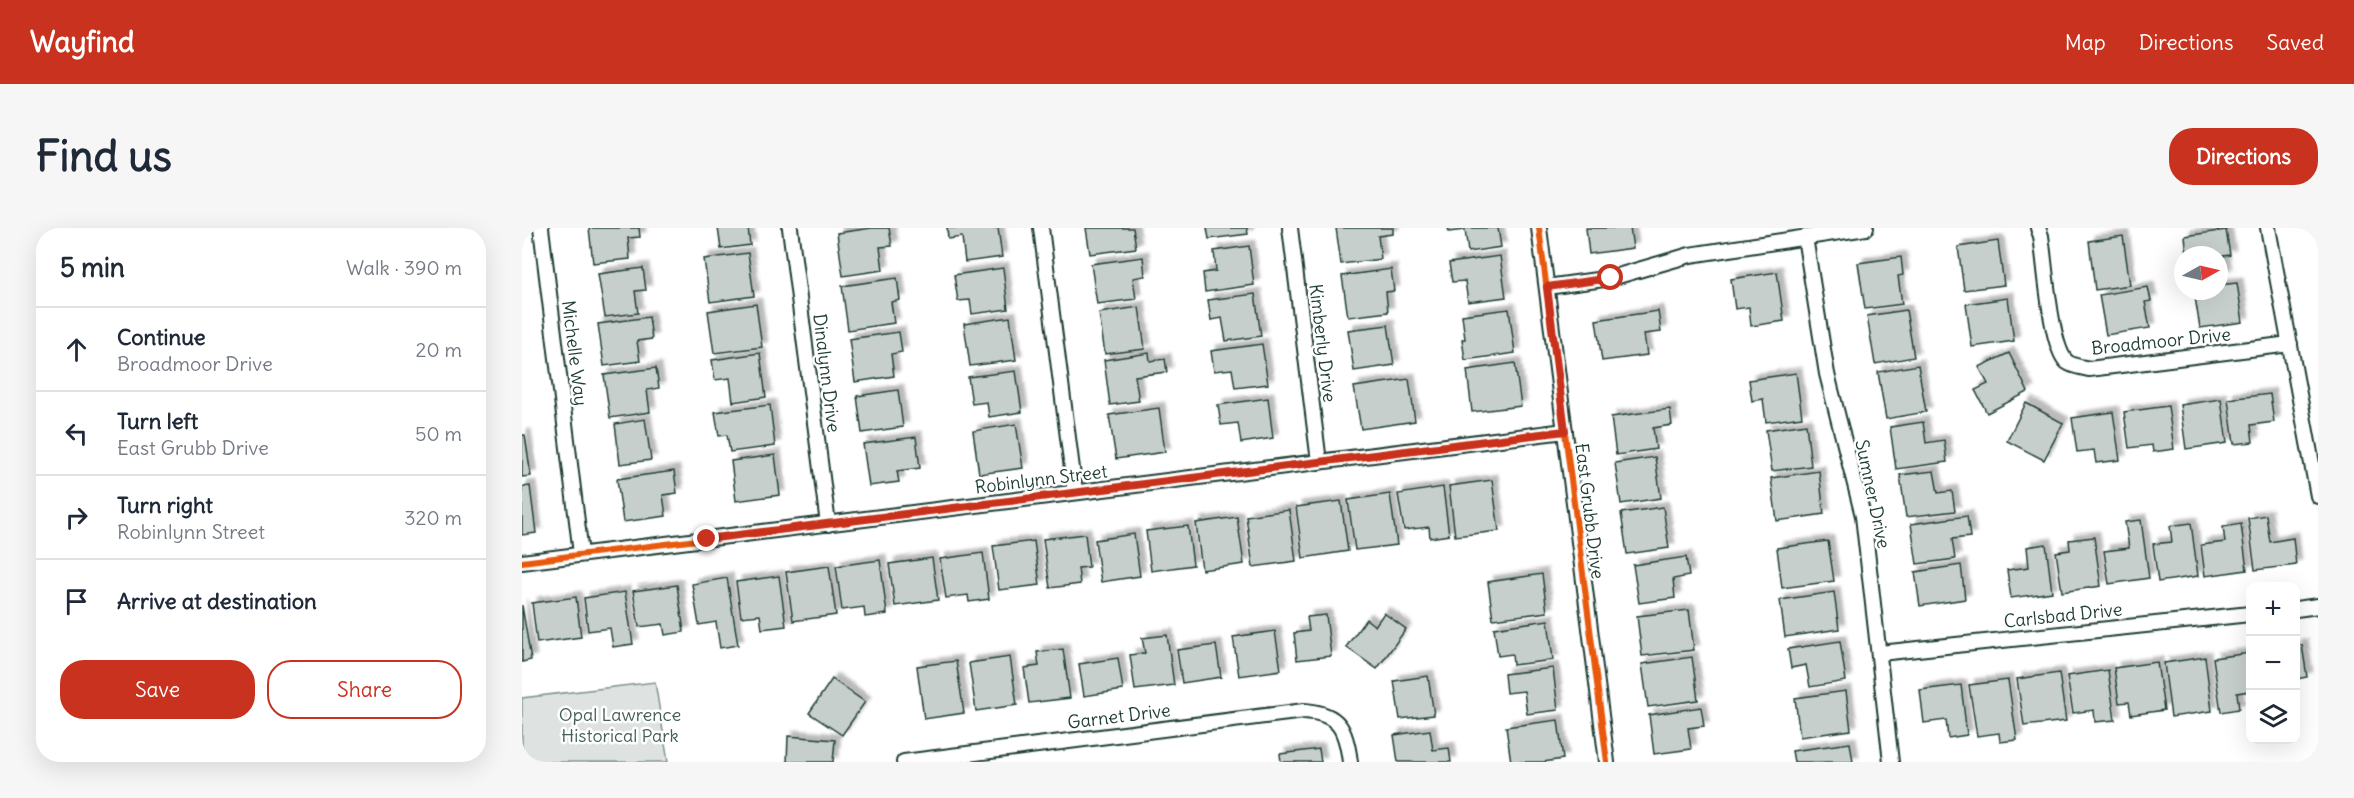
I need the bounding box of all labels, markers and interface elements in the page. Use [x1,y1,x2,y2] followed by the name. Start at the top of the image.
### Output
[30,24,134,60] text: Wayfind
[2065,29,2106,56] text: Map
[2139,29,2233,56] text: Directions
[2266,29,2324,56] text: Saved
[2169,128,2318,185] button: Directions
[36,130,172,182] text: Find us
[2174,246,2228,300] north arrow
[60,251,125,284] text: 5 min
[346,255,462,280] text: Walk · 390 m
[1597,264,1623,290] route start
[1304,283,1342,403] street label: Kimberly Drive
[557,299,593,407] street label: Michelle Way
[808,312,846,434] street label: Dinalynn Drive
[2090,322,2232,360] street label: Broadmoor Drive
[117,323,206,351] text: Continue
[60,333,93,366] icon: ahead
[416,337,462,362] text: 20 m
[117,351,273,376] text: Broadmoor Drive
[117,407,198,435] text: Turn left
[60,417,93,450] icon: left
[415,421,462,446] text: 50 m
[117,435,269,460] text: East Grubb Drive
[1850,437,1896,551] street label: Sumner Drive
[1570,442,1610,580] street label: East Grubb Drive
[973,459,1109,499] street label: Robinlynn Street
[117,491,213,519] text: Turn right
[60,501,93,534] icon: right
[404,505,462,530] text: 320 m
[117,519,265,544] text: Robinlynn Street
[693,525,719,551] route end
[2246,582,2300,744] map controls
[2246,582,2300,636] button: +
[60,585,93,618] icon: arrive
[117,587,317,615] text: Arrive at destination
[2003,597,2123,633] street label: Carlsbad Drive
[2246,636,2300,690] button: −
[60,660,255,719] button: Save
[267,660,462,719] button: Share
[2246,690,2300,744] button: layers
[1066,698,1172,734] street label: Garnet Drive
[559,703,681,747] park label: Opal Lawrence Historical Park

